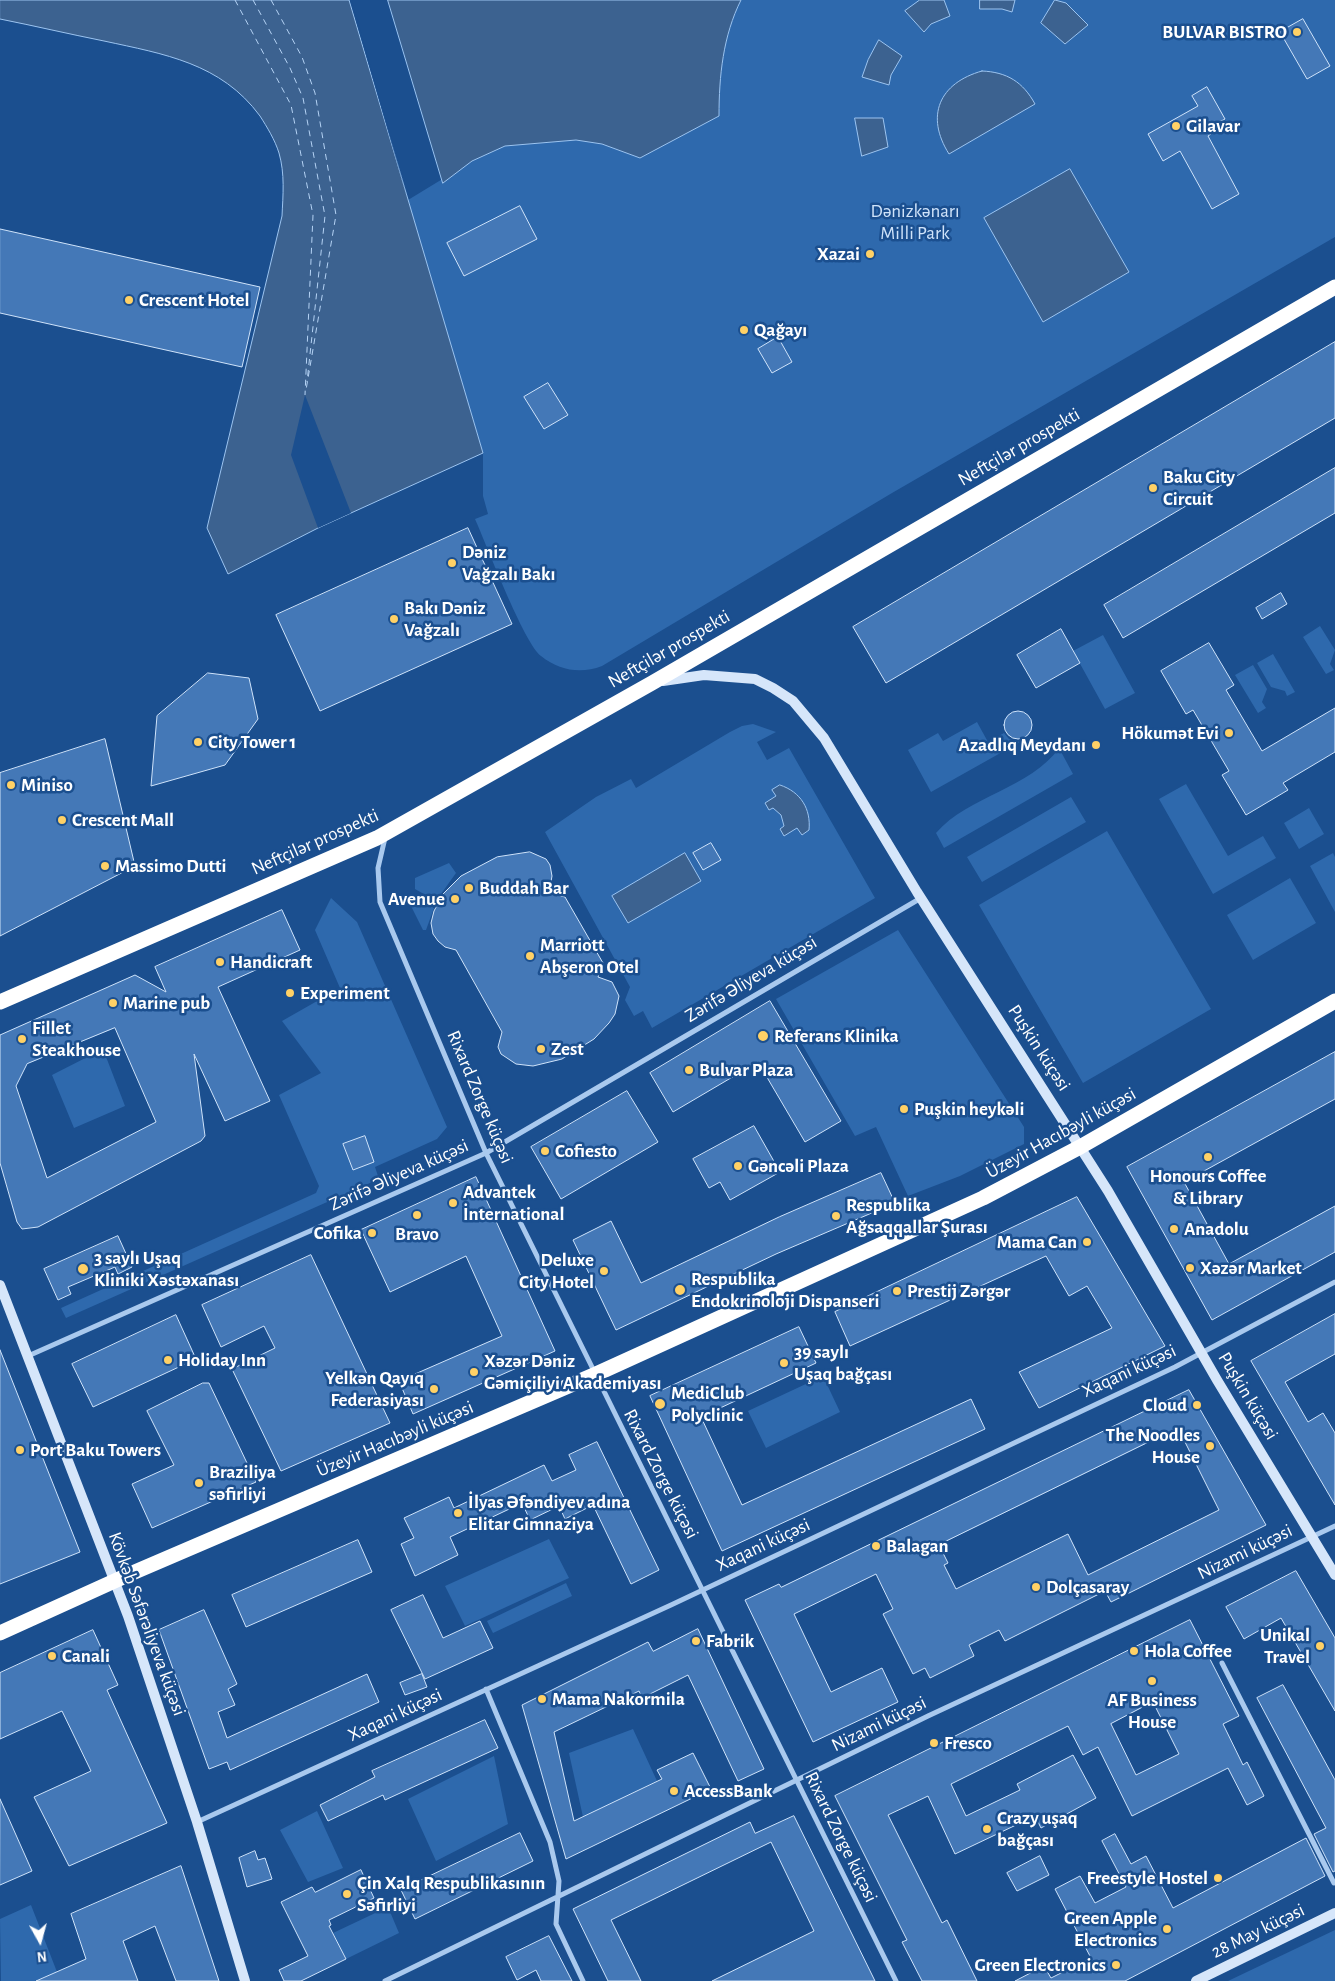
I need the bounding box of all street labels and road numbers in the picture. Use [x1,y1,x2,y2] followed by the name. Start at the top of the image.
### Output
[954,403,1084,491] street label: Neftçilər prospekti
[604,605,734,693] street label: Neftçilər prospekti
[248,804,382,880] street label: Neftçilər prospekti
[681,931,821,1027] street label: Zərifə Əliyeva küçəsi
[1003,1001,1075,1095] street label: Puşkin küçəsi
[442,1027,518,1167] street label: Rixard Zorge küçəsi
[982,1082,1140,1184] street label: Üzeyir Hacıbəyli küçəsi
[326,1134,472,1216] street label: Zərifə Əliyeva küçəsi
[1078,1339,1180,1403] street label: Xaqani küçəsi
[1213,1348,1283,1444] street label: Puşkin küçəsi
[313,1396,477,1482] street label: Üzeyir Hacıbəyli küçəsi
[618,1405,704,1543] street label: Rixard Zorge küçəsi
[712,1513,814,1577] street label: Xaqani küçəsi
[1194,1519,1296,1585] street label: Nizami küçəsi
[103,1529,191,1719] street label: Kövkəb Səfərəliyeva küçəsi
[344,1683,446,1747] street label: Xaqani küçəsi
[828,1691,930,1757] street label: Nizami küçəsi
[800,1768,882,1906] street label: Rixard Zorge küçəsi
[1208,1899,1308,1963] street label: 28 May küçəsi

